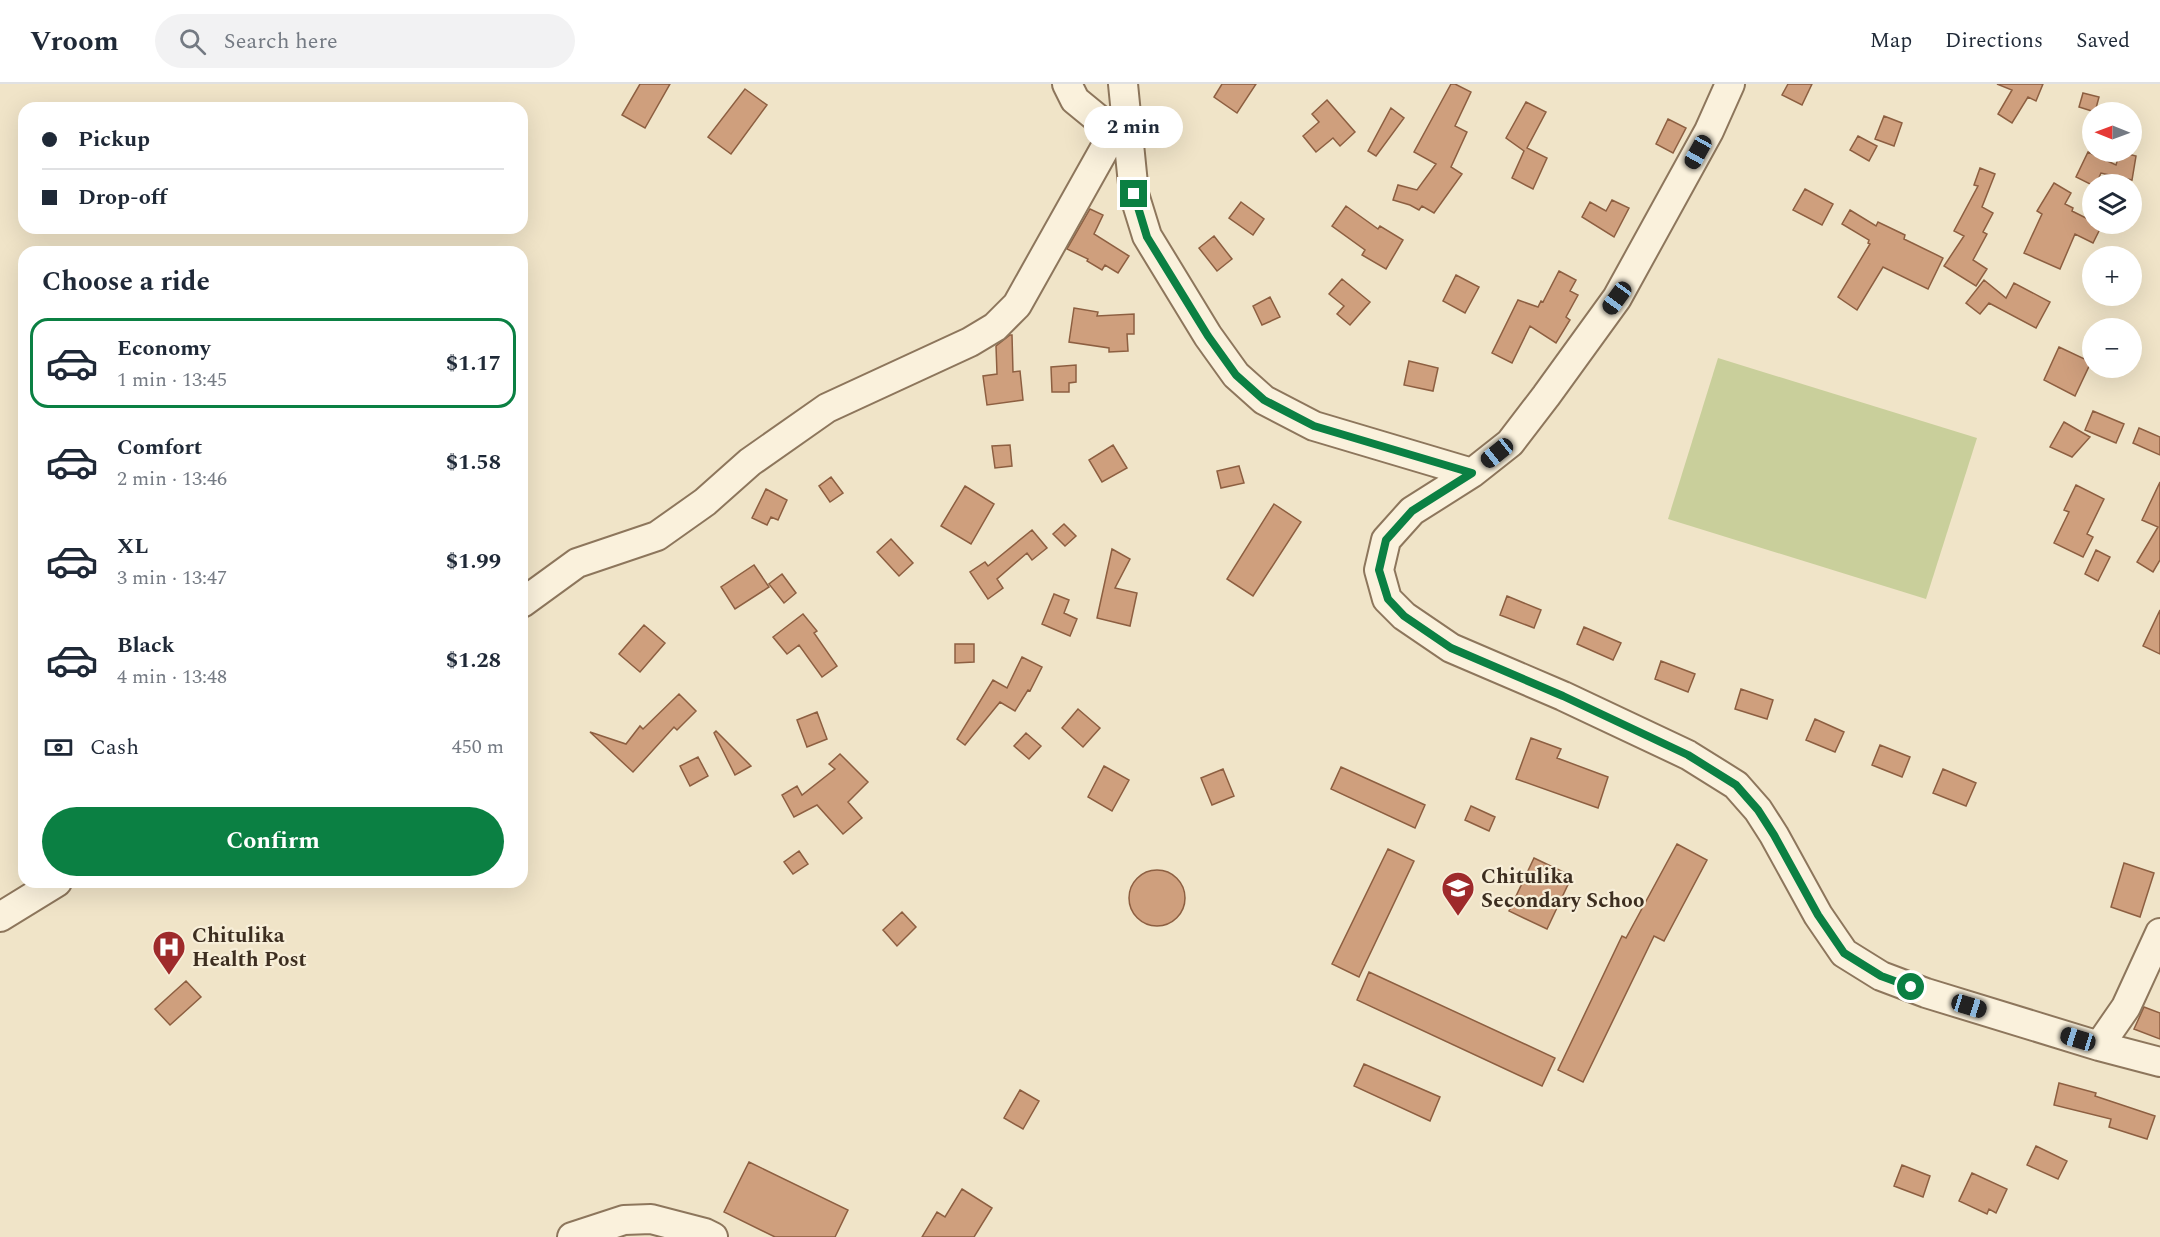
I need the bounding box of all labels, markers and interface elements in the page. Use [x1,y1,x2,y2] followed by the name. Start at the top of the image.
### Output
[155,14,575,68] search box
[30,20,119,63] text: Vroom
[176,25,209,58] icon: search
[224,25,338,58] text: Search here
[1870,25,1912,57] text: Map
[1945,25,2043,57] text: Directions
[2076,25,2130,57] text: Saved
[2082,102,2142,162] north arrow
[2082,102,2142,378] map controls
[1084,107,1184,149] callout: 2 min
[1107,112,1160,142] text: 2 min
[78,123,150,156] text: Pickup
[1681,132,1715,172] car
[2082,174,2142,234] button: layers
[1120,180,1147,207] route end
[78,181,167,214] text: Drop-off
[2082,246,2142,306] button: +
[42,261,210,303] text: Choose a ride
[1599,278,1635,318] car
[2082,318,2142,378] button: −
[117,332,210,365] text: Economy
[45,336,99,390] icon: car
[446,347,501,380] text: $1.17
[117,365,227,395] text: 1 min · 13:45
[117,431,202,464] text: Comfort
[45,435,99,489] icon: car
[1477,435,1517,471] car
[446,446,501,479] text: $1.58
[117,464,227,494] text: 2 min · 13:46
[117,530,148,563] text: XL
[45,534,99,588] icon: car
[446,545,501,578] text: $1.99
[117,563,227,593] text: 3 min · 13:47
[117,629,175,662] text: Black
[45,633,99,687] icon: car
[446,644,501,677] text: $1.28
[117,662,227,692] text: 4 min · 13:48
[42,731,75,764] icon: cash
[90,731,139,764] text: Cash
[452,732,504,762] text: 450 m
[42,807,504,876] button: Confirm
[1481,861,1645,917] place label: Chitulika Secondary Schoo
[1440,870,1476,917] school or university icon: Chitulika Secondary Schoo
[192,920,307,976] place label: Chitulika Health Post
[151,929,187,976] hospital icon: Chitulika Health Post
[1897,973,1924,1000] route start
[1949,992,1989,1020] car
[2058,1025,2098,1053] car

